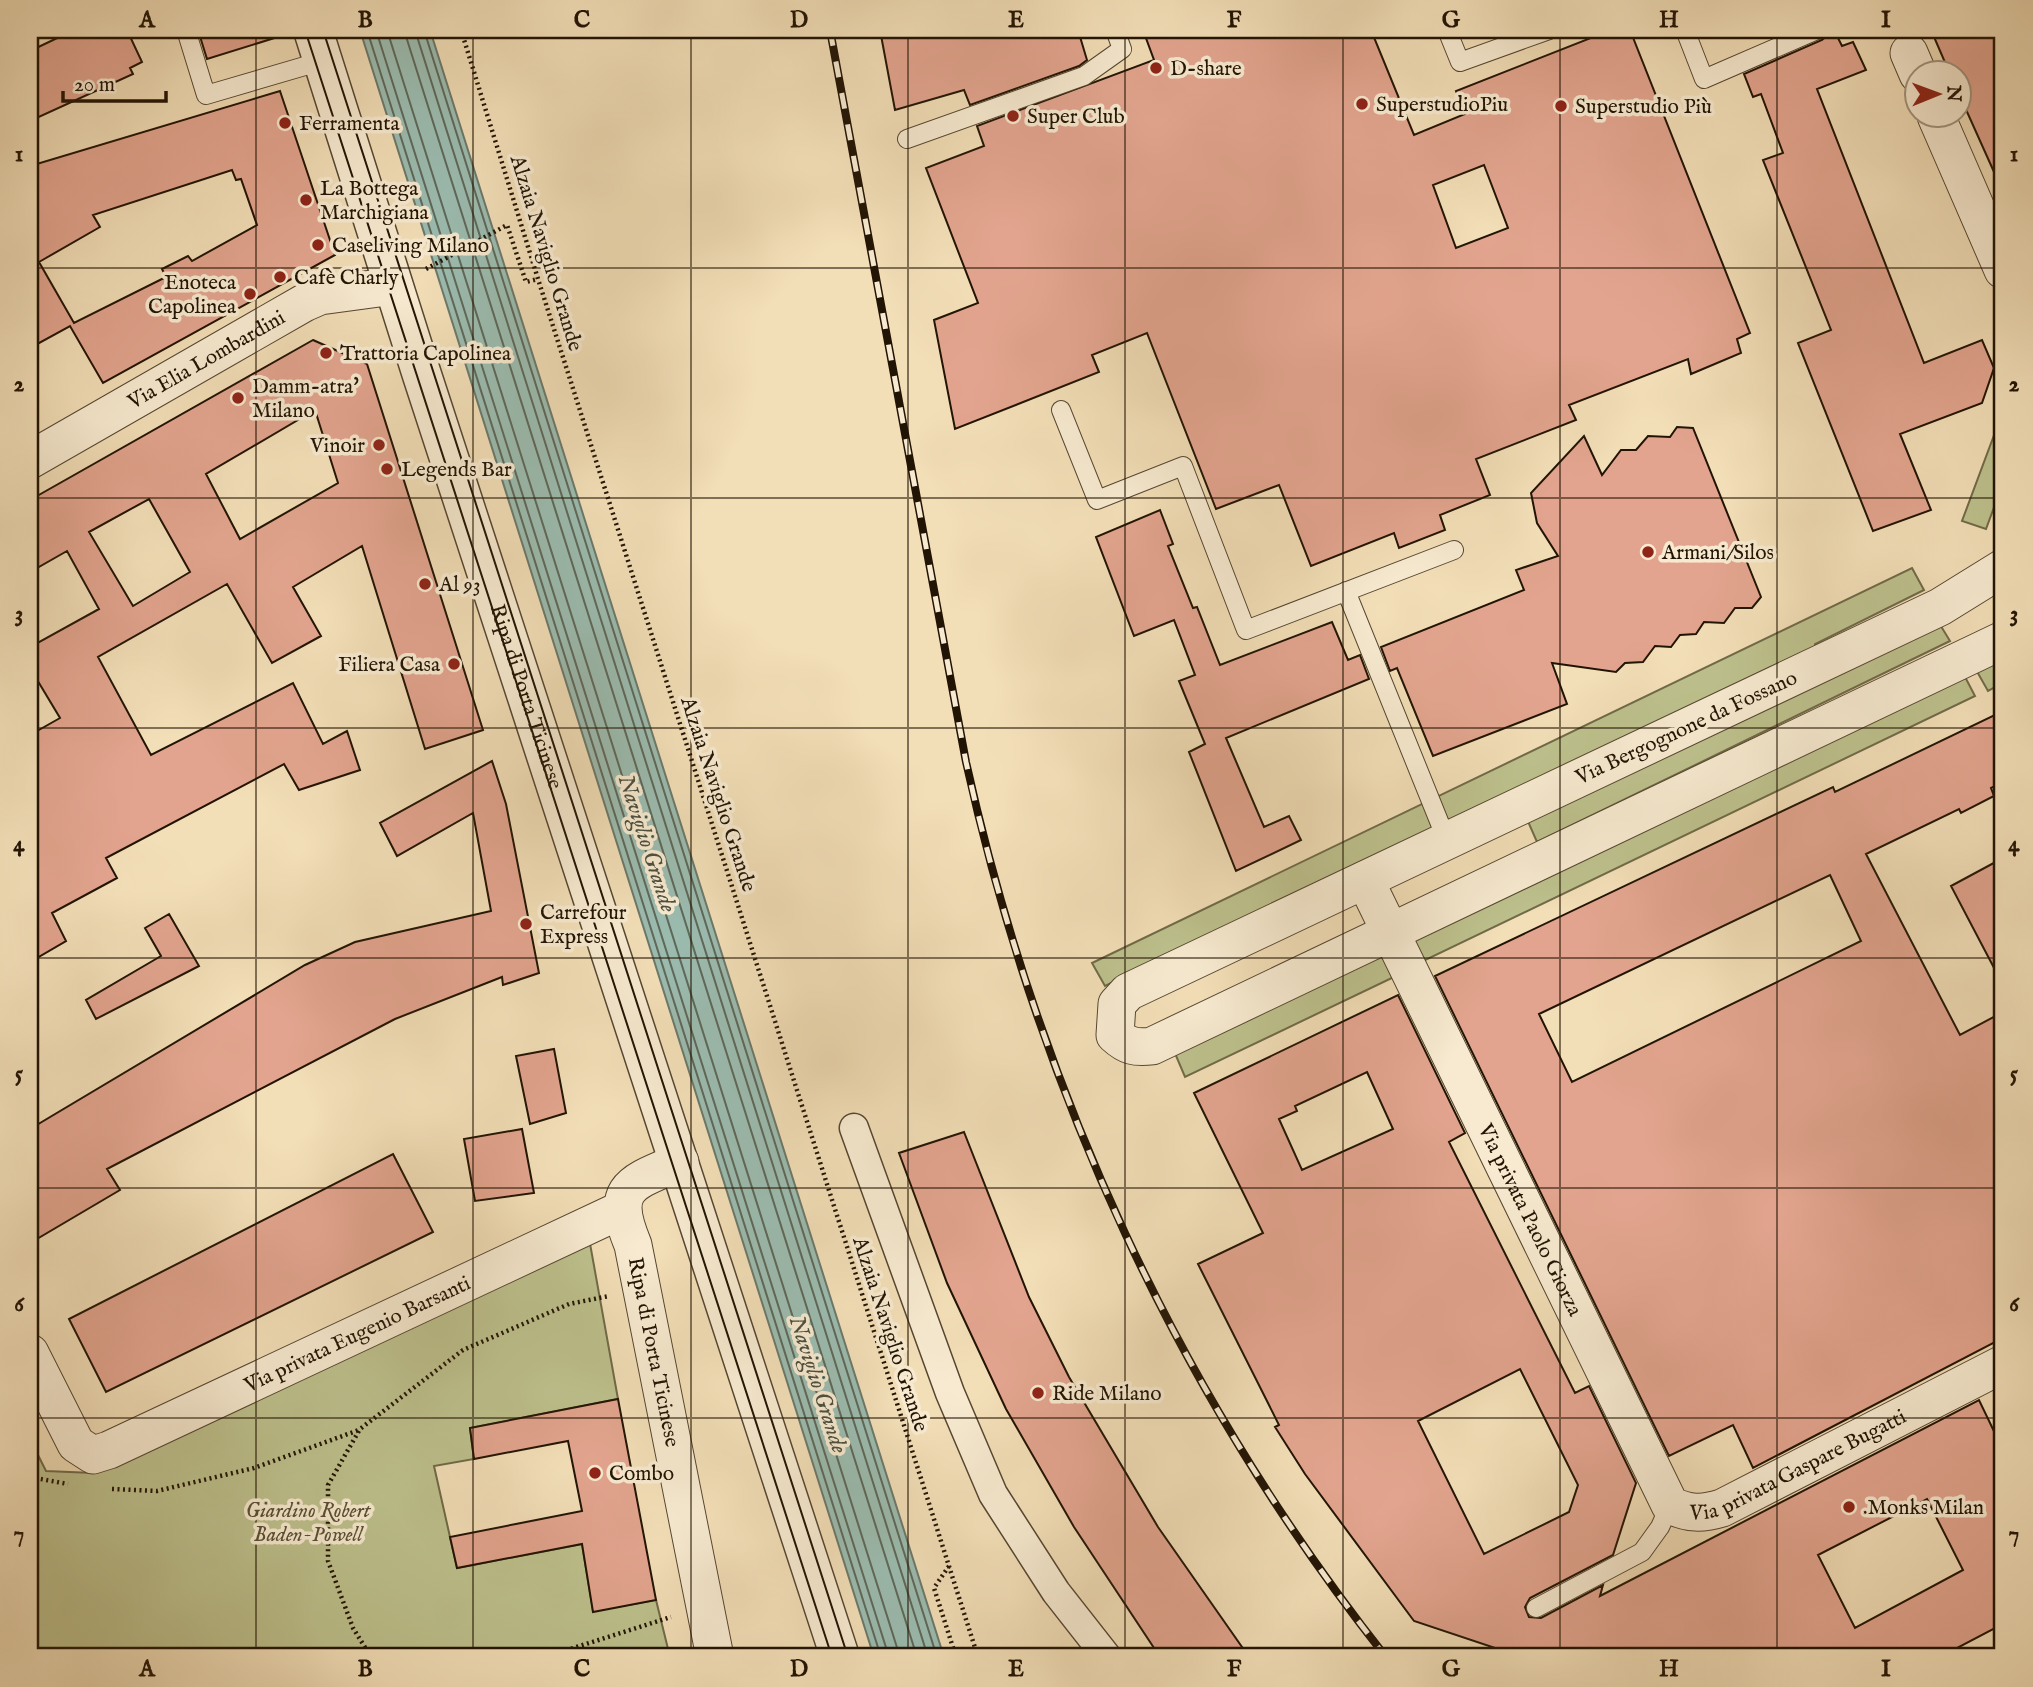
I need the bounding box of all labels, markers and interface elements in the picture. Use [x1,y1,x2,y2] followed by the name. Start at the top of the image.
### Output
[138,6,156,35] text: A
[357,6,373,35] text: B
[574,6,591,35] text: C
[790,6,808,35] text: D
[1008,6,1024,35] text: E
[1227,6,1242,35] text: F
[1442,6,1461,35] text: G
[1659,6,1679,35] text: H
[1881,6,1891,35] text: I
[1170,56,1242,83] place label: D-share
[63,60,166,104] scale bar
[1148,60,1164,76] marker: D-share
[1904,60,1974,130] north arrow
[74,72,115,99] text: 20 m
[1941,84,1965,103] text: N
[1376,92,1508,119] place label: SuperstudioPiu
[1575,94,1712,121] place label: Superstudio Più
[1354,96,1370,112] marker: SuperstudioPiu
[1553,98,1569,114] marker: Superstudio Più
[1027,104,1125,131] place label: Super Club
[1005,108,1021,124] marker: Super Club
[299,111,400,138] place label: Ferramenta
[277,115,293,131] marker: Ferramenta
[15,140,23,169] text: 1
[2010,140,2018,169] text: 1
[503,151,588,355] street label: Alzaia Naviglio Grande
[320,176,430,227] place label: La Bottega Marchigiana
[298,192,314,208] marker: La Bottega Marchigiana
[332,233,489,260] place label: Caseliving Milano
[310,237,326,253] marker: Caseliving Milano
[294,265,399,292] place label: Cafè Charly
[272,269,288,285] marker: Cafè Charly
[148,270,237,321] place label: Enoteca Capolinea
[242,286,258,302] marker: Enoteca Capolinea
[123,305,290,417] street label: Via Elia Lombardini
[340,341,512,368] place label: Trattoria Capolinea
[318,345,334,361] marker: Trattoria Capolinea
[14,370,25,399] text: 2
[2009,370,2020,399] text: 2
[252,374,359,425] place label: Damm-atra' Milano
[230,390,246,406] marker: Damm-atra' Milano
[309,433,365,460] place label: Vinoir
[371,437,387,453] marker: Vinoir
[401,457,512,484] place label: Legends Bar
[379,461,395,477] marker: Legends Bar
[1661,540,1774,567] place label: Armani/Silos
[1640,544,1656,560] marker: Armani/Silos
[438,572,481,599] place label: Al 93
[417,576,433,592] marker: Al 93
[15,600,23,629] text: 3
[2010,600,2018,629] text: 3
[483,601,568,793] street label: Ripa di Porta Ticinese
[338,652,441,679] place label: Filiera Casa
[446,656,462,672] marker: Filiera Casa
[1570,665,1802,792] street label: Via Bergognone da Fossano
[673,693,762,896] street label: Alzaia Naviglio Grande
[610,771,683,917] water label: Naviglio Grande
[13,830,25,859] text: 4
[2008,830,2020,859] text: 4
[540,900,627,951] place label: Carrefour Express
[518,916,534,932] marker: Carrefour Express
[15,1060,24,1089] text: 5
[2010,1060,2019,1089] text: 5
[1471,1119,1588,1322] street label: Via privata Paolo Giorza
[845,1233,934,1436] street label: Alzaia Naviglio Grande
[621,1255,685,1450] street label: Ripa di Porta Ticinese
[239,1270,475,1400] street label: Via privata Eugenio Barsanti
[14,1290,25,1319] text: 6
[2009,1290,2020,1319] text: 6
[781,1312,854,1458] water label: Naviglio Grande
[1052,1381,1162,1408] place label: Ride Milano
[1030,1385,1046,1401] marker: Ride Milano
[1688,1404,1911,1527] street label: Via privata Gaspare Bugatti
[609,1461,674,1488] place label: Combo
[587,1465,603,1481] marker: Combo
[1863,1495,1984,1522] place label: .Monks Milan
[246,1498,372,1549] park label: Giardino Robert Baden-Powell
[1841,1499,1857,1515] marker: .Monks Milan
[14,1520,24,1549] text: 7
[2009,1520,2019,1549] text: 7
[138,1655,156,1684] text: A
[357,1655,373,1684] text: B
[574,1655,591,1684] text: C
[790,1655,808,1684] text: D
[1008,1655,1024,1684] text: E
[1227,1655,1242,1684] text: F
[1442,1655,1461,1684] text: G
[1659,1655,1679,1684] text: H
[1881,1655,1891,1684] text: I

